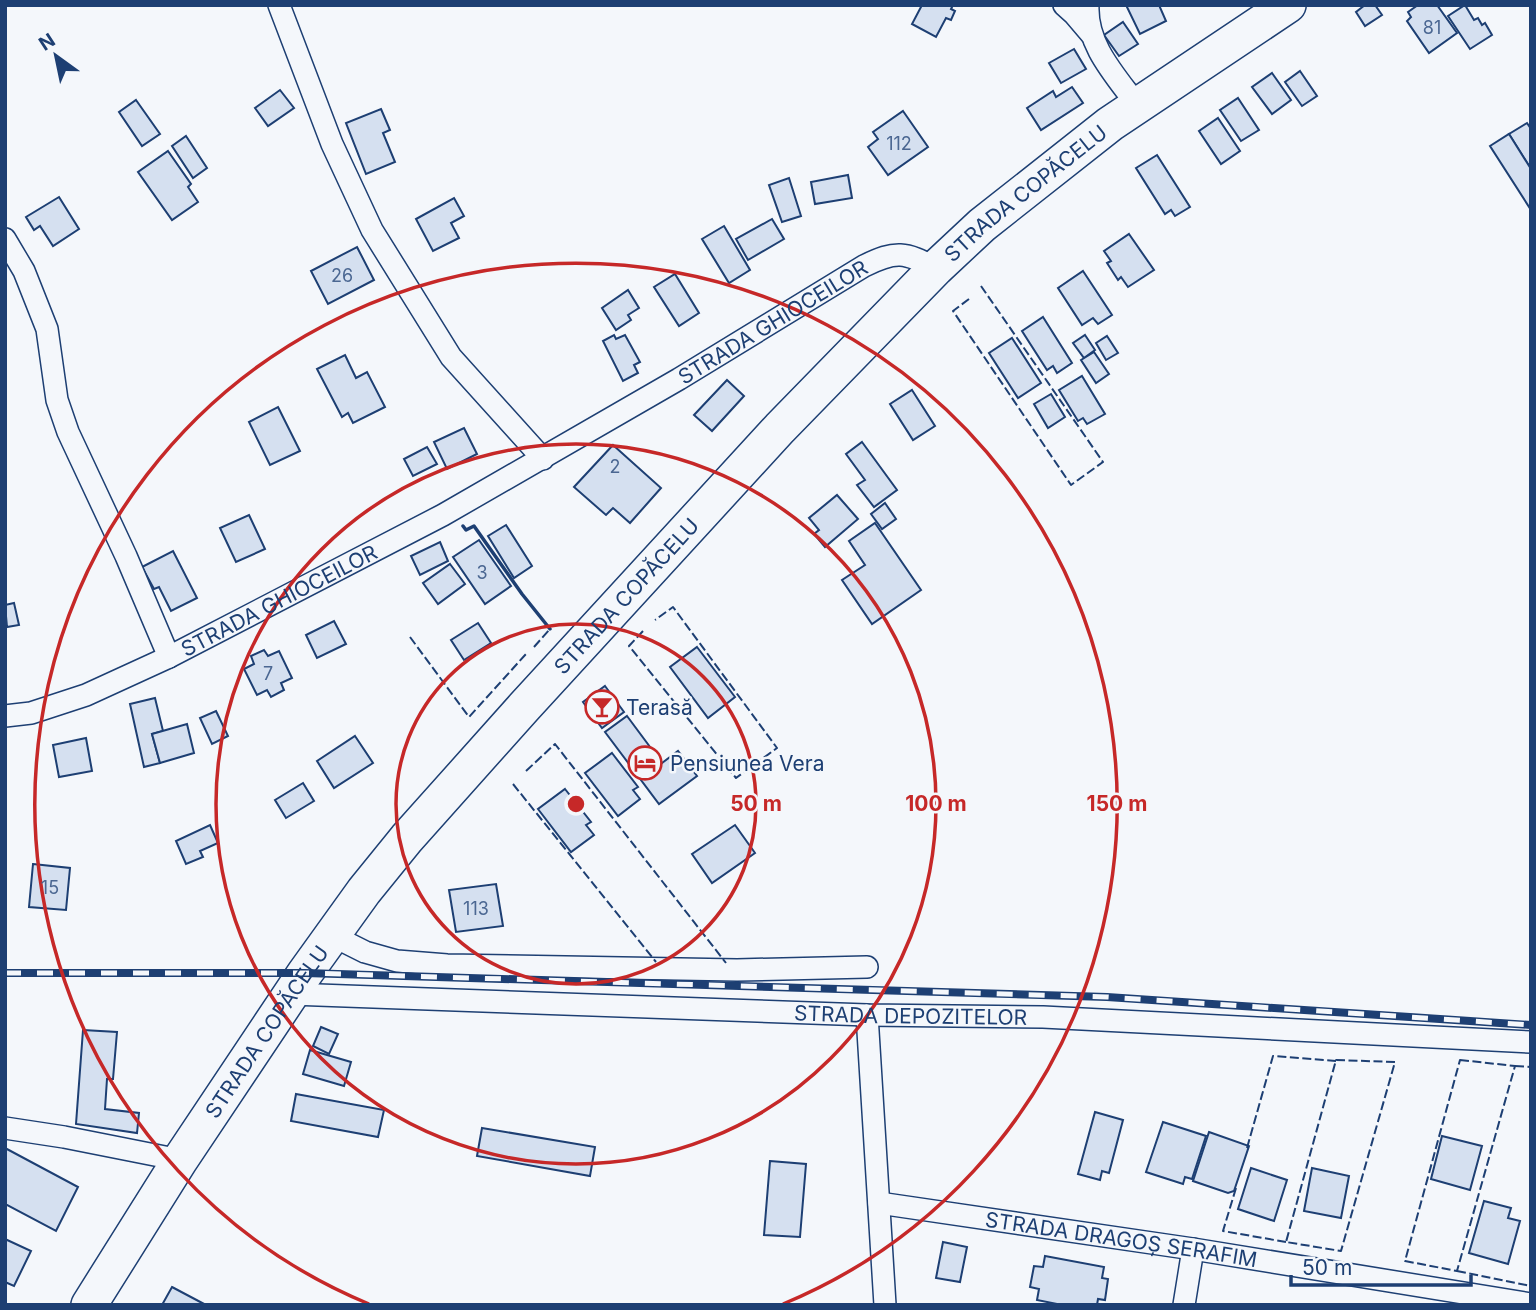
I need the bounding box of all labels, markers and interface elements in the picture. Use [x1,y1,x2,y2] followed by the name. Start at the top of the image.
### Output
[1423,17,1441,38] house number: 81
[21,21,91,91] north arrow
[35,29,59,56] text: N
[939,119,1112,266] street label: STRADA COPĂCELU
[886,133,912,154] house number: 112
[673,255,872,389] street label: STRADA GHIOCEILOR
[331,265,353,286] house number: 26
[610,456,620,477] house number: 2
[548,513,704,679] street label: STRADA COPĂCELU
[177,539,381,661] street label: STRADA GHIOCEILOR
[476,562,488,583] house number: 3
[263,663,273,684] house number: 7
[583,688,621,726] bar icon: Terasă
[626,695,693,720] place label: Terasă
[626,744,664,782] hotel icon: Pensiunea Vera
[670,751,824,776] place label: Pensiunea Vera
[730,791,782,816] text: 50 m
[905,791,967,816] text: 100 m
[1087,791,1147,816] text: 150 m
[564,792,588,816] centre of rings
[41,877,59,898] house number: 15
[463,898,489,919] house number: 113
[199,940,333,1122] street label: STRADA COPĂCELU
[794,1000,1027,1029] street label: STRADA DEPOZITELOR
[984,1206,1259,1272] street label: STRADA DRAGOȘ SERAFIM
[1291,1244,1471,1288] scale bar
[1302,1255,1352,1280] text: 50 m

